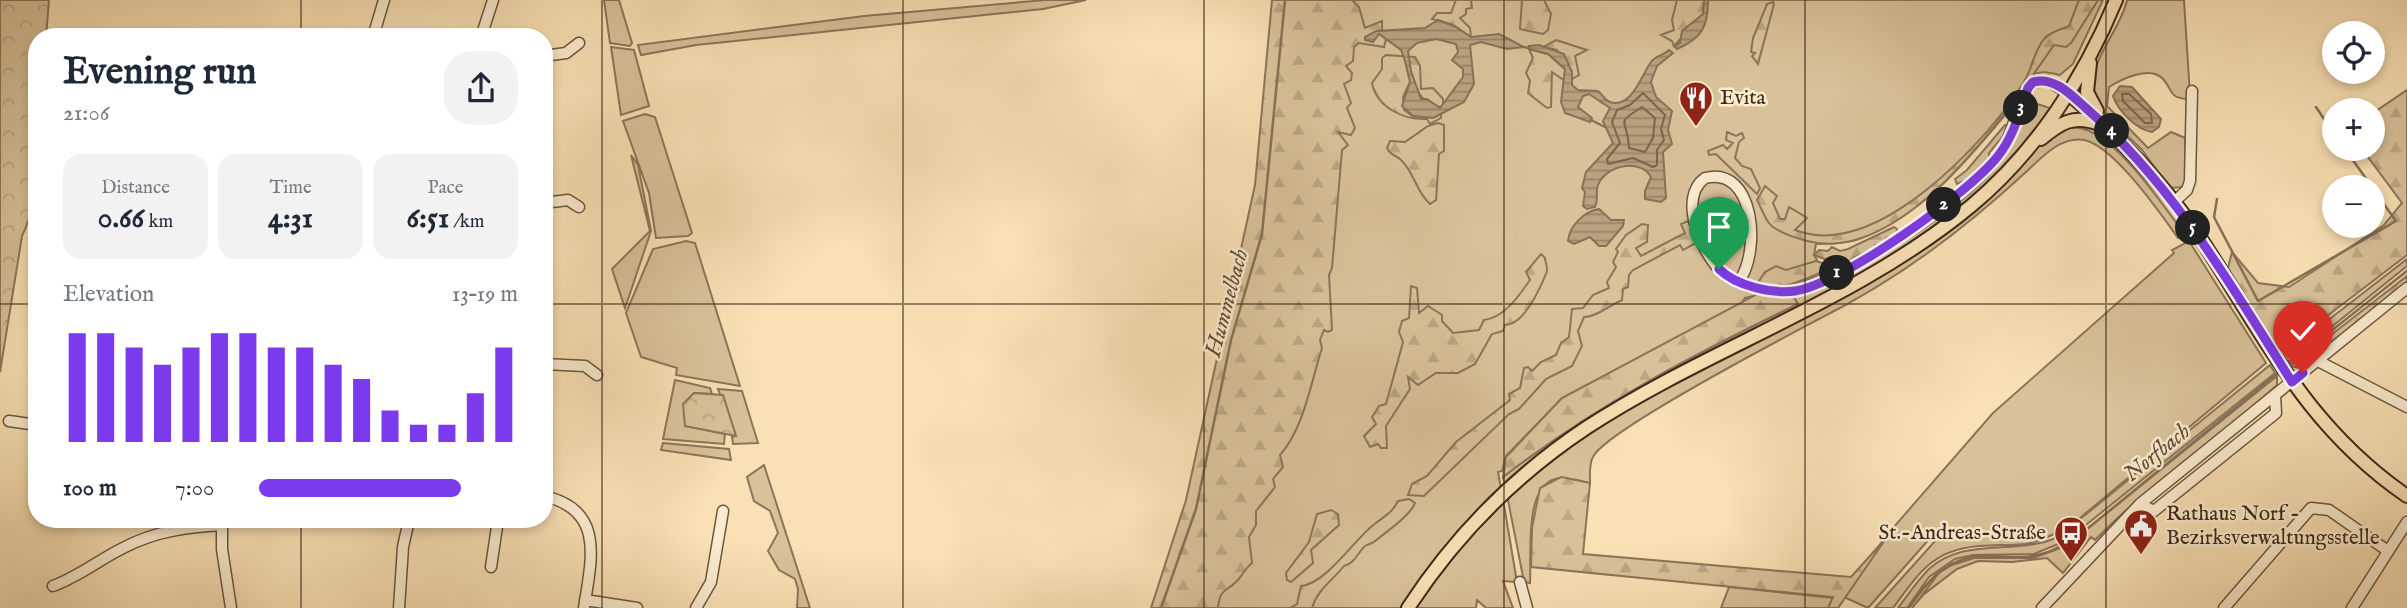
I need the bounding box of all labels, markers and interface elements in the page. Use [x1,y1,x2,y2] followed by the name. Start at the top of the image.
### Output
[2322,21,2385,238] map controls
[2322,21,2385,84] button: locate
[63,49,257,97] text: Evening run
[444,51,518,125] button: share
[1677,79,1715,128] restaurant icon: Evita
[1720,85,1766,112] place label: Evita
[2004,90,2038,126] pin: 3
[2017,95,2024,119] text: 3
[2322,98,2385,161] button: +
[63,99,109,128] text: 21:06
[2094,114,2130,148] pin: 4
[2107,118,2116,142] text: 4
[2322,175,2385,238] button: −
[101,176,170,200] text: Distance
[269,176,312,200] text: Time
[428,176,463,200] text: Pace
[1926,188,1962,222] pin: 2
[1939,192,1948,216] text: 2
[1689,197,1749,269] pin
[98,200,144,238] text: 0.66
[268,200,313,238] text: 4:31
[406,200,449,238] text: 6:51
[1700,208,1738,246] icon: arrive
[144,210,173,234] text: km
[449,210,485,234] text: /km
[2176,210,2210,246] pin: 5
[2189,215,2196,239] text: 5
[1198,246,1255,361] water label: Hummelbach
[1820,256,1854,290] pin: 1
[1833,260,1840,284] text: 1
[63,280,154,309] text: Elevation
[452,280,518,309] text: 13–19 m
[2273,301,2333,373] pin
[2284,312,2322,350] icon: check
[2118,417,2196,489] water label: Norfbach
[63,474,117,503] text: 100 m
[175,474,214,503] text: 7:00
[2166,501,2380,552] place label: Rathaus Norf - Bezirksverwaltungsstelle
[2122,507,2160,556] public building icon: Rathaus Norf - Bezirksverwaltungsstelle
[2052,514,2090,563] bus stop icon: St.-Andreas-Straße
[1878,520,2046,547] place label: St.-Andreas-Straße

